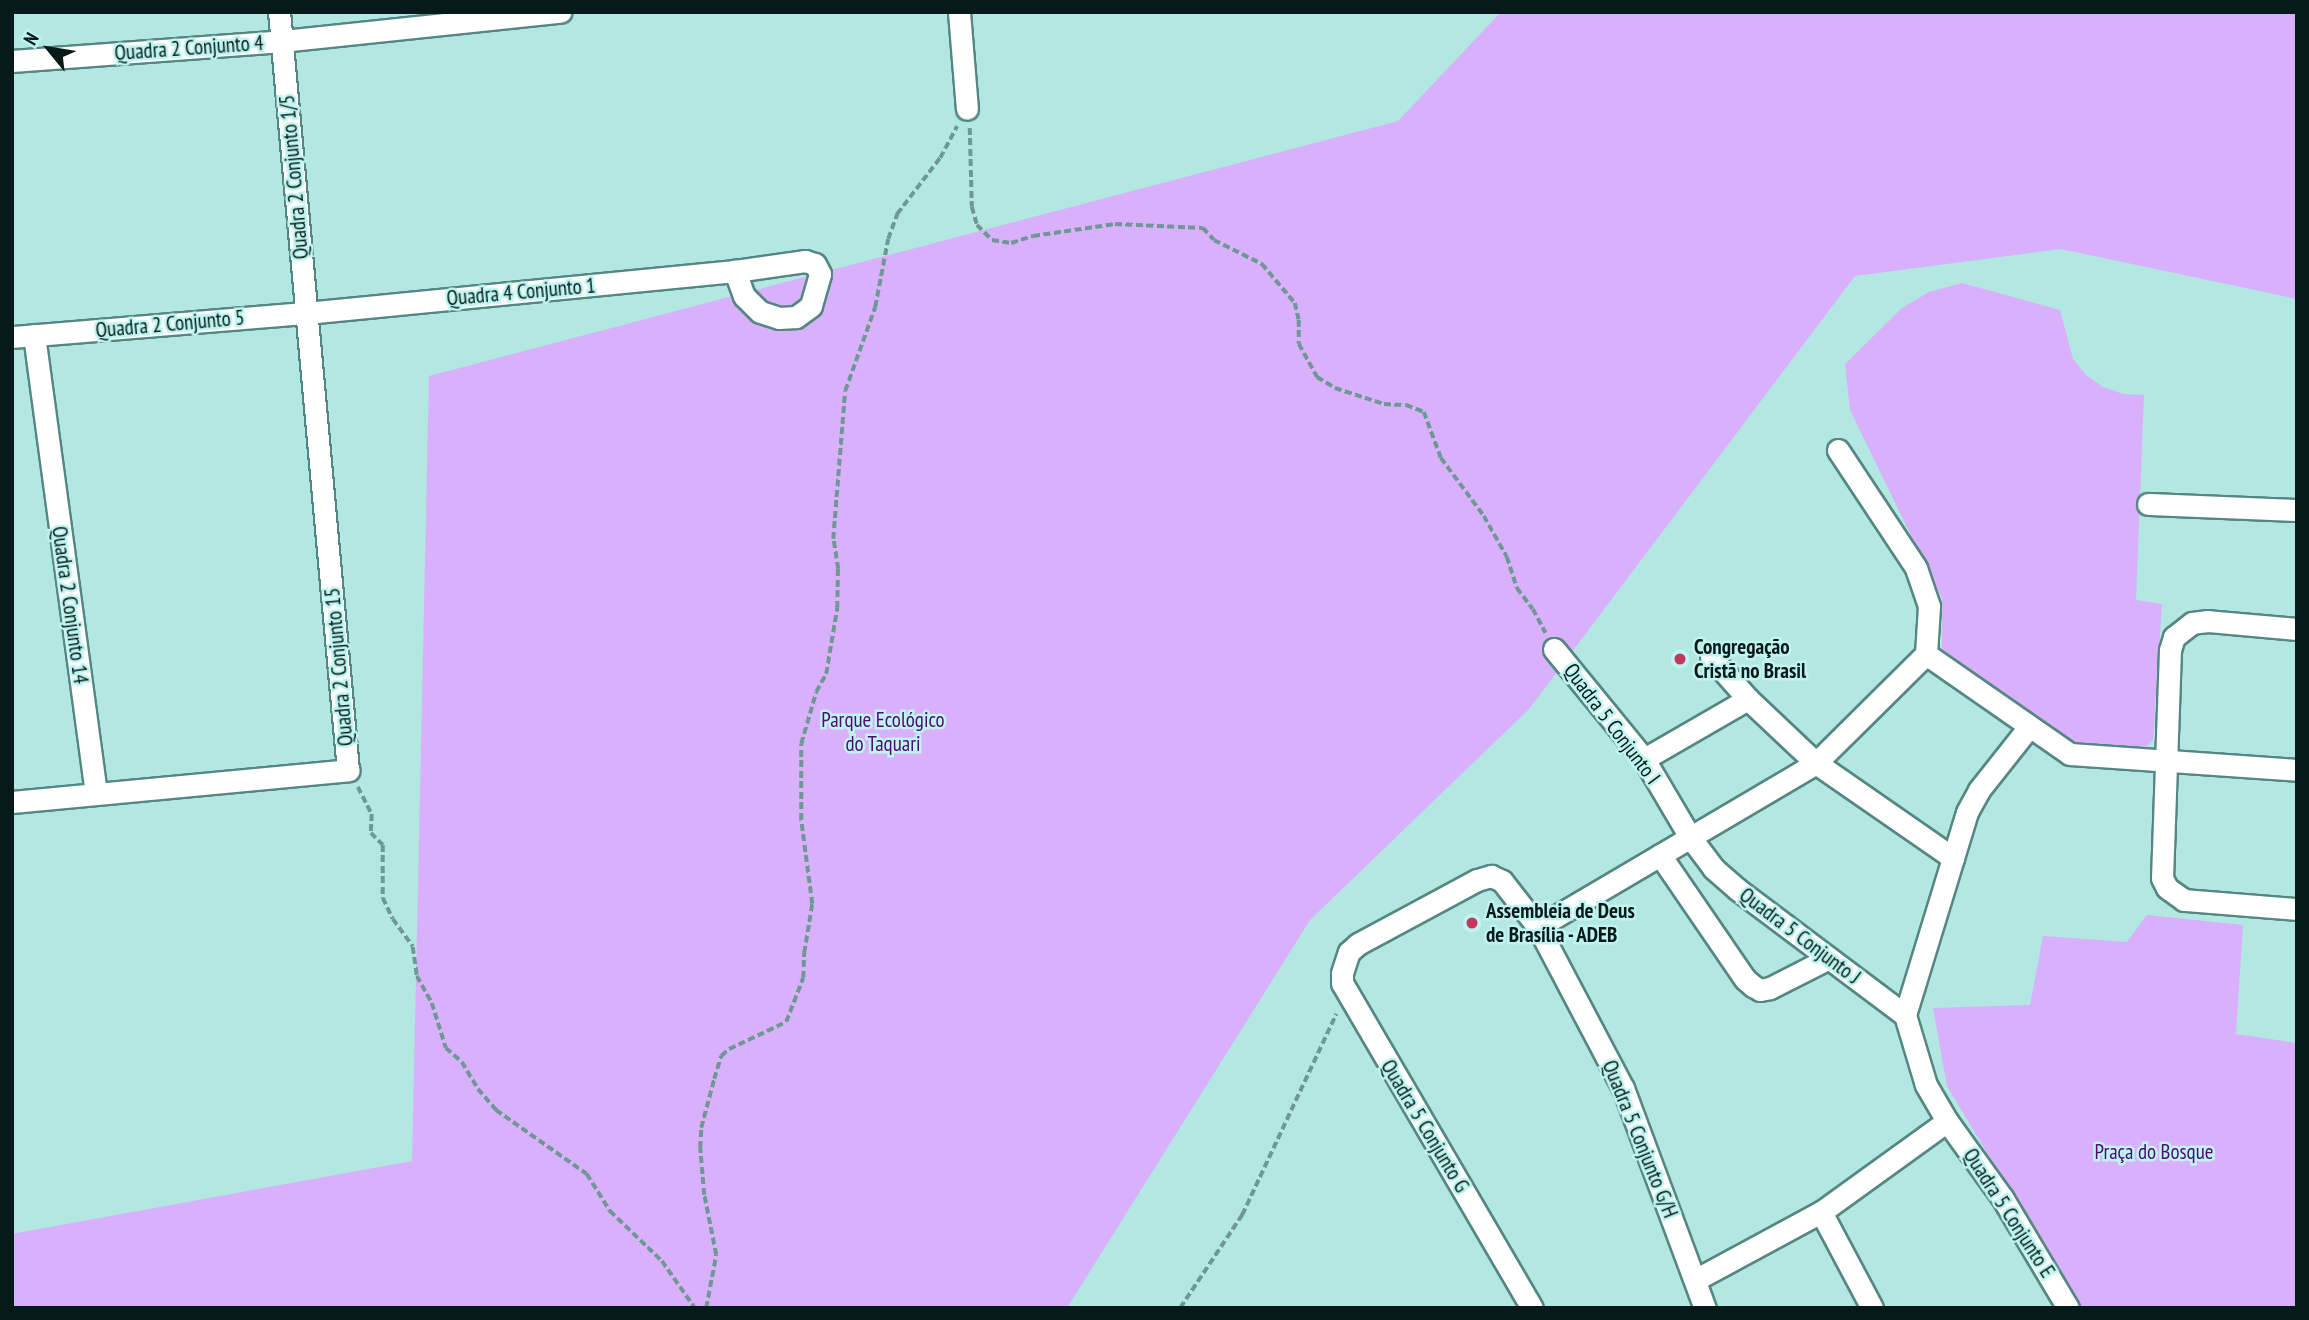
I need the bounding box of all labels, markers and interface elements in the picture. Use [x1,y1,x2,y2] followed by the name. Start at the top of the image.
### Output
[14,14,84,84] north arrow
[18,28,44,49] text: N
[114,30,264,66] street label: Quadra 2 Conjunto 4
[274,94,314,260] street label: Quadra 2 Conjunto 1/5
[445,273,597,311] street label: Quadra 4 Conjunto 1
[94,305,246,343] street label: Quadra 2 Conjunto 5
[46,525,94,685] street label: Quadra 2 Conjunto 14
[320,587,358,747] street label: Quadra 2 Conjunto 15
[1694,634,1806,684] place label: Congregação Cristã no Brasil
[1672,651,1688,667] marker: Congregação Cristã no Brasil
[1558,659,1666,789] street label: Quadra 5 Conjunto I
[821,707,945,757] park label: Parque Ecológico do Taquari
[1735,882,1865,990] street label: Quadra 5 Conjunto J
[1486,898,1635,948] place label: Assembleia de Deus de Brasília - ADEB
[1464,915,1480,931] marker: Assembleia de Deus de Brasília - ADEB
[1376,1055,1474,1197] street label: Quadra 5 Conjunto G
[1597,1057,1683,1221] street label: Quadra 5 Conjunto G/H
[2095,1139,2213,1165] park label: Praça do Bosque
[1958,1144,2060,1282] street label: Quadra 5 Conjunto E

